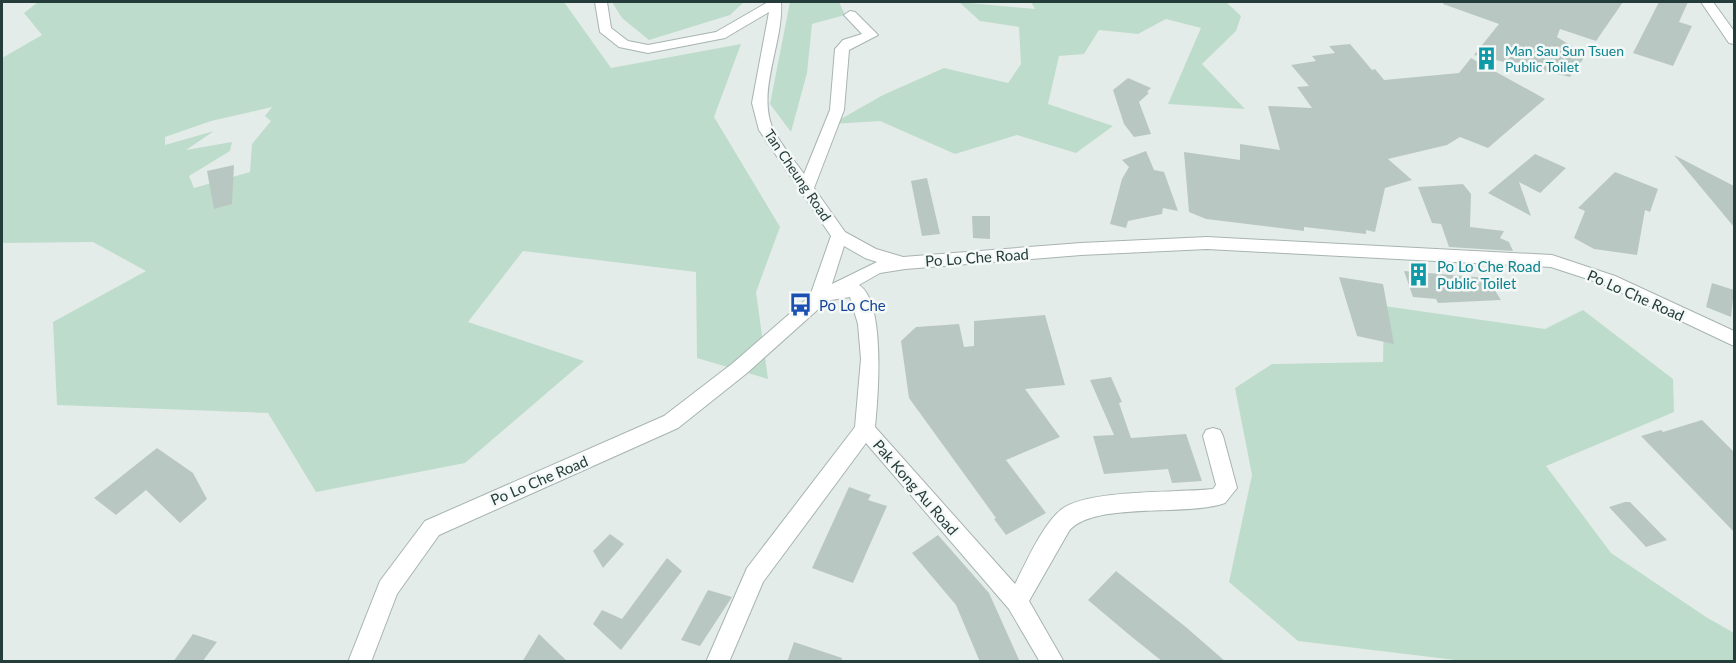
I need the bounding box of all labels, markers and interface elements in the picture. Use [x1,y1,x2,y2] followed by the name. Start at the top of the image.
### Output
[1505,42,1624,75] place label: Man Sau Sun Tsuen Public Toilet
[1474,45,1500,71] building icon: Man Sau Sun Tsuen Public Toilet
[761,126,835,224] street label: Tan Cheung Road
[925,244,1029,270] street label: Po Lo Che Road
[1437,257,1541,292] place label: Po Lo Che Road Public Toilet
[1406,262,1432,288] building icon: Po Lo Che Road Public Toilet
[1585,266,1687,324] street label: Po Lo Che Road
[788,292,814,318] bus stop icon: Po Lo Che
[819,296,886,314] place label: Po Lo Che
[870,436,962,538] street label: Pak Kong Au Road
[488,451,590,509] street label: Po Lo Che Road

